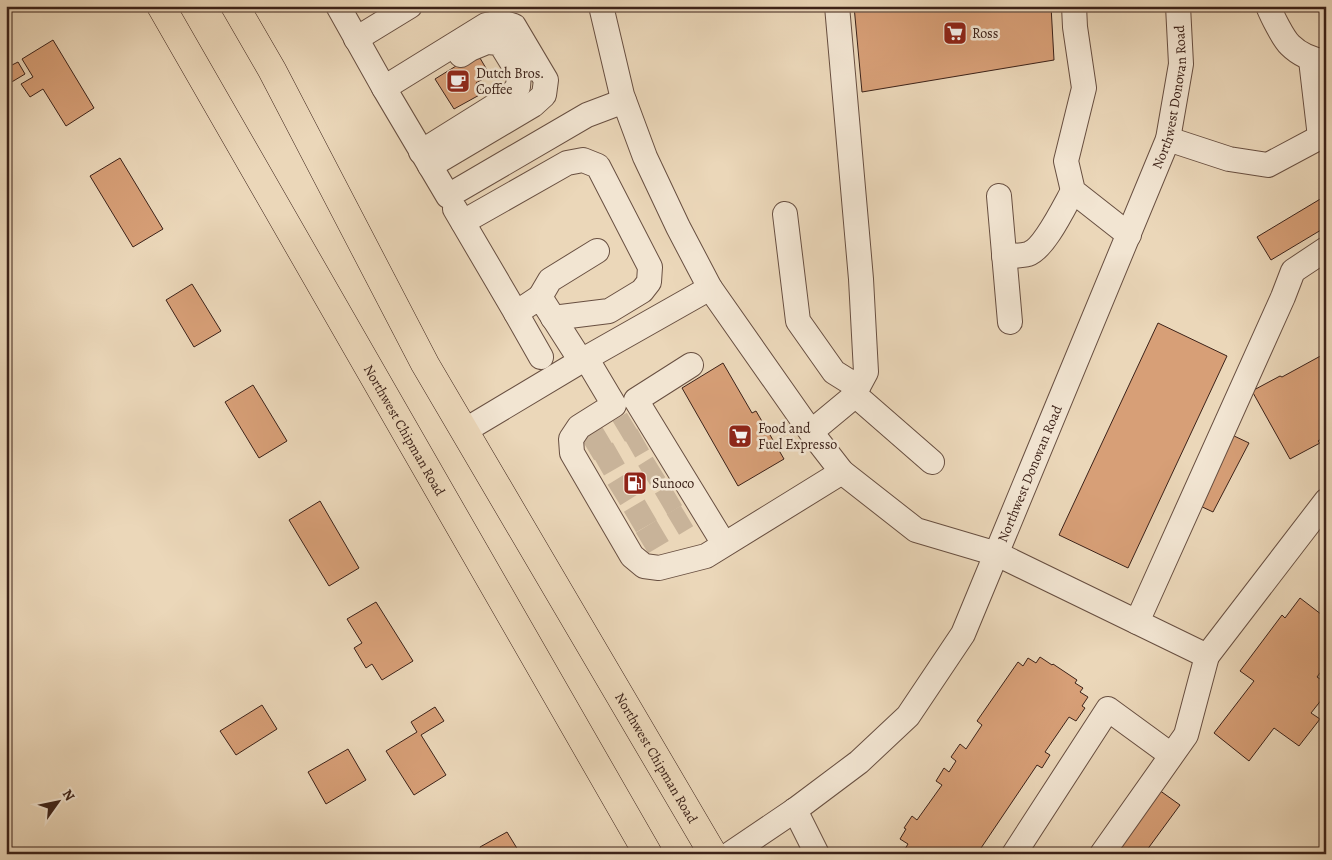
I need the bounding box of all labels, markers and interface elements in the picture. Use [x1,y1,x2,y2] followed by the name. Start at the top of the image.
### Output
[942,20,968,46] supermarket icon: Ross
[972,24,998,43] place label: Ross
[1147,24,1191,172] street label: Northwest Donovan Road
[476,64,544,99] place label: Dutch Bros. Coffee
[445,68,471,94] cafe icon: Dutch Bros. Coffee
[359,361,450,500] street label: Northwest Chipman Road
[993,402,1066,545] street label: Northwest Donovan Road
[758,419,837,454] place label: Food and Fuel Expresso
[727,423,753,449] supermarket icon: Food and Fuel Expresso
[622,470,648,496] fuel station icon: Sunoco
[652,474,694,493] place label: Sunoco
[611,689,702,827] street label: Northwest Chipman Road
[32,778,82,828] north arrow
[58,786,79,805] text: N

